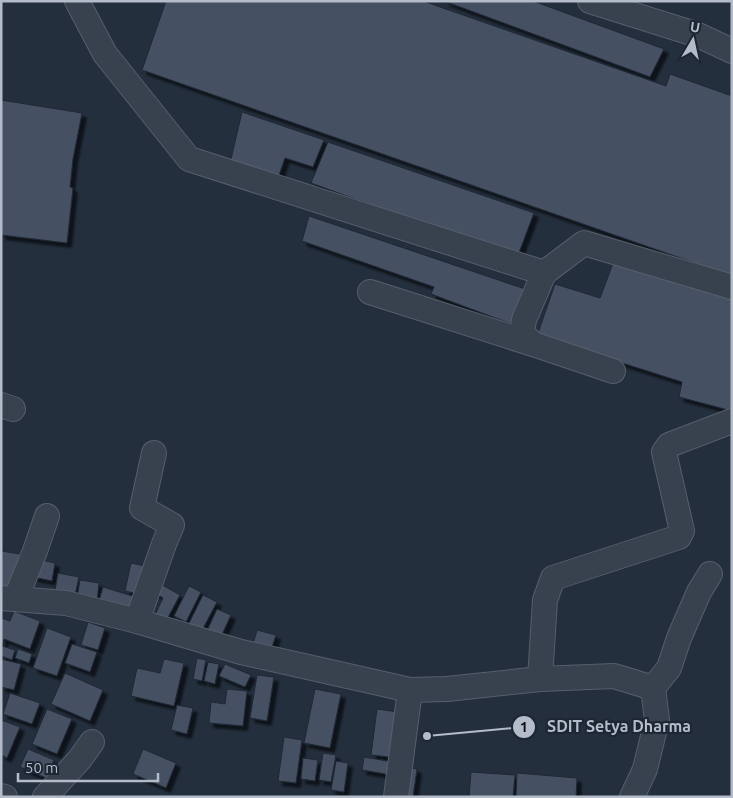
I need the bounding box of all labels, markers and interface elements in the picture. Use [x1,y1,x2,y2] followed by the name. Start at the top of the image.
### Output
[668,15,718,65] north arrow
[689,18,701,36] text: U
[512,711,701,742] callout: SDIT Setya Dharma
[547,717,691,735] text: SDIT Setya Dharma
[520,718,528,735] text: 1
[18,750,158,782] scale bar
[25,759,58,776] text: 50 m

